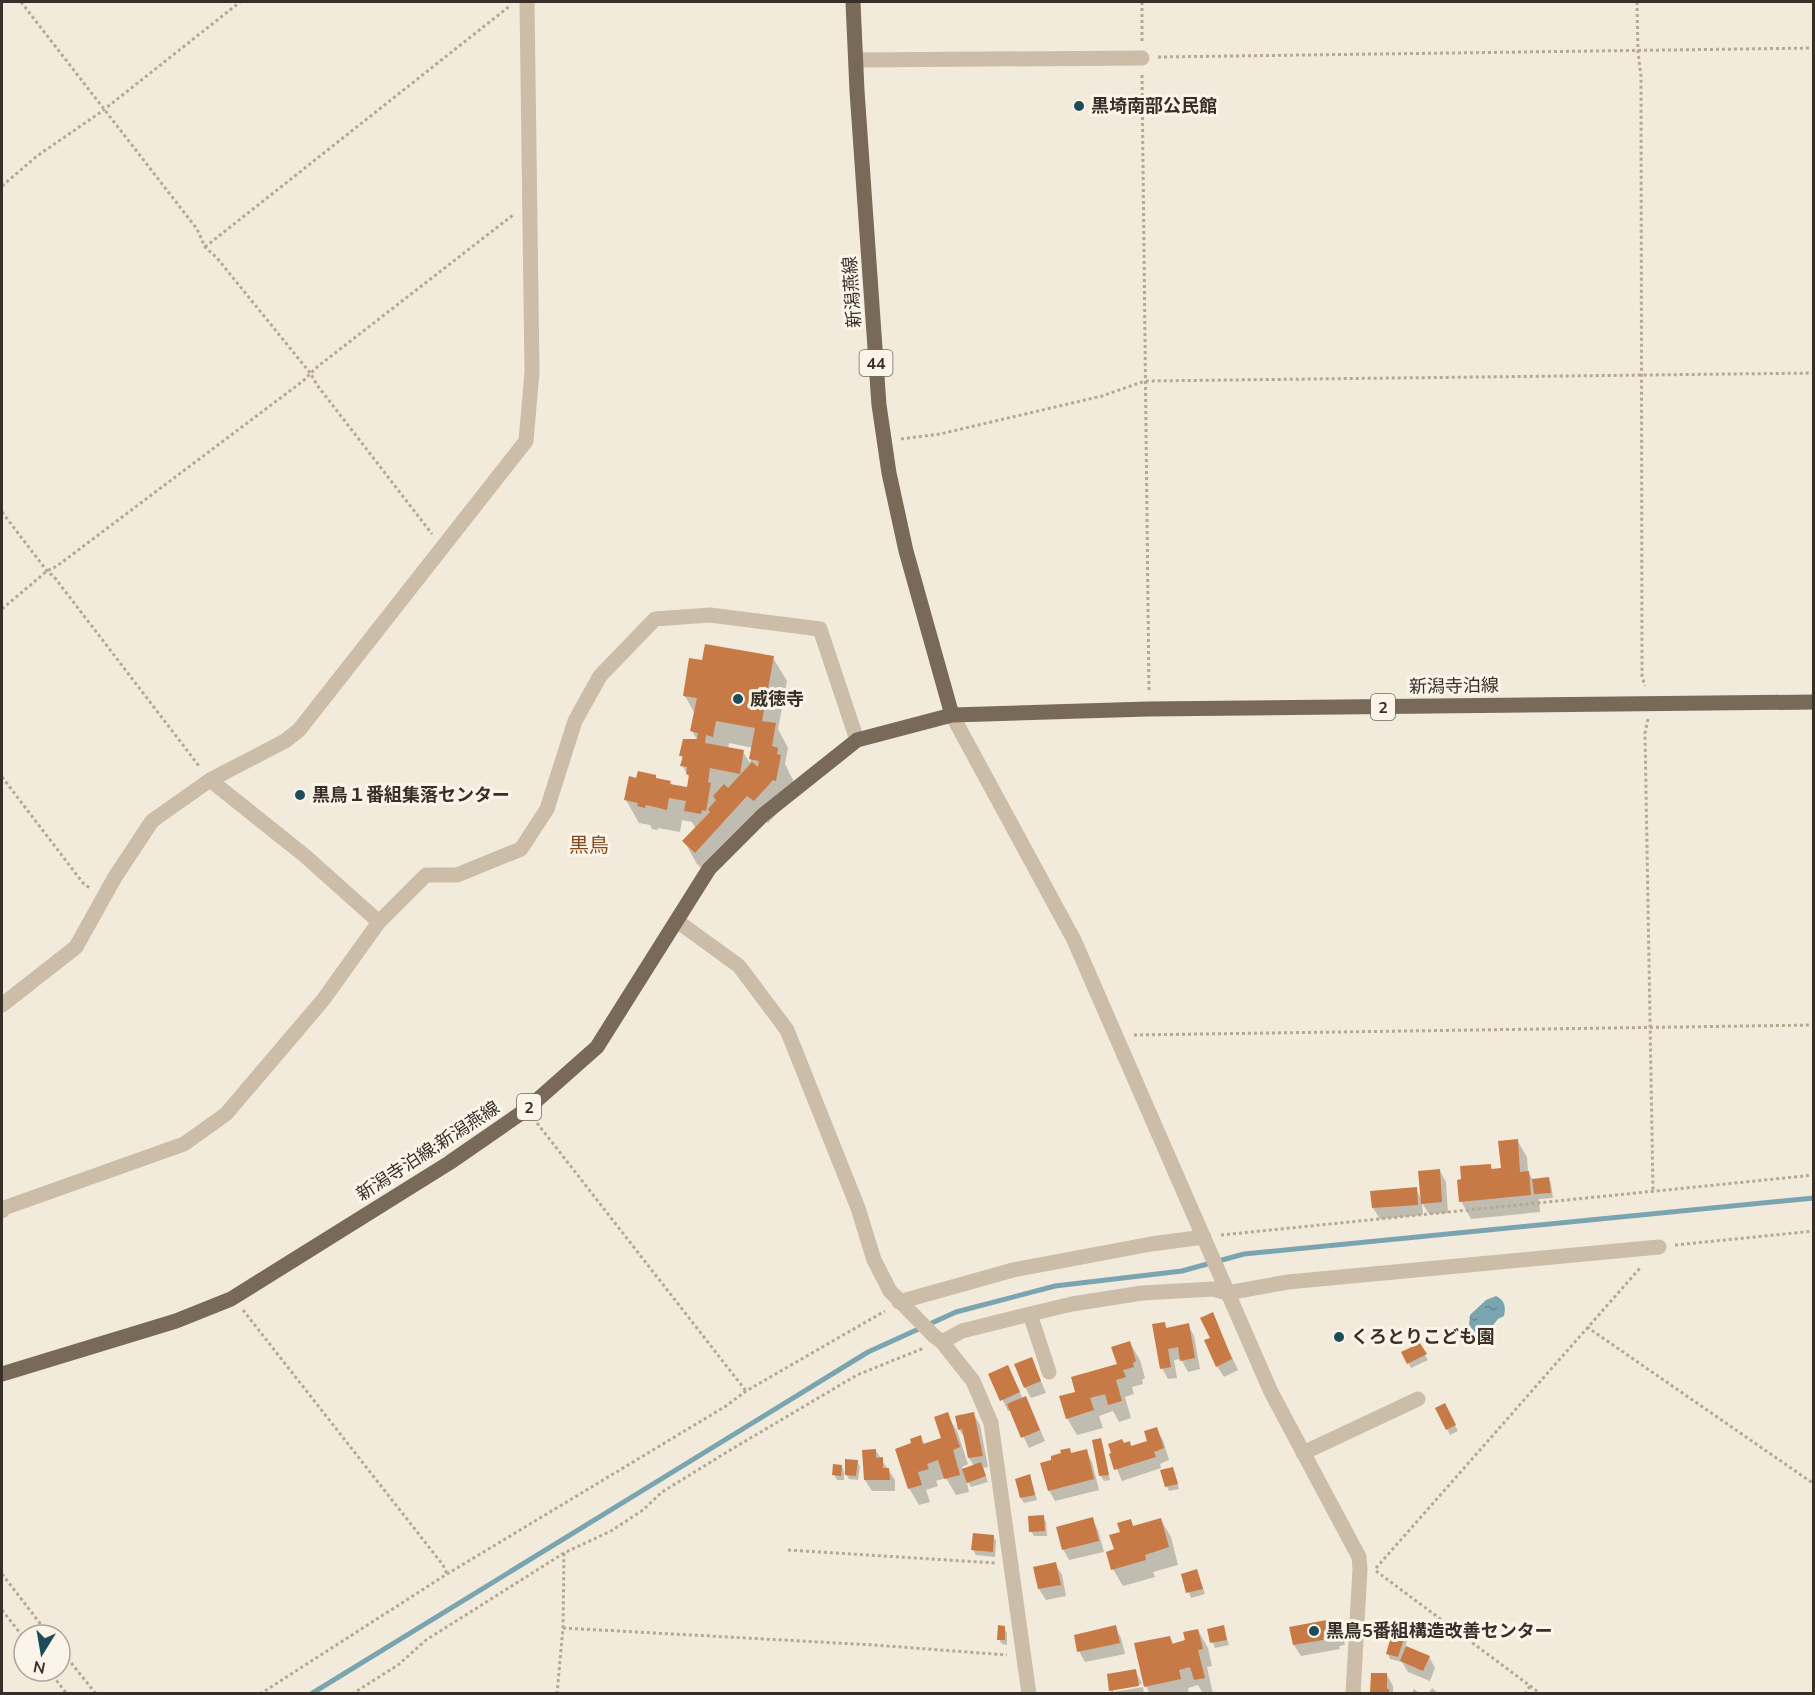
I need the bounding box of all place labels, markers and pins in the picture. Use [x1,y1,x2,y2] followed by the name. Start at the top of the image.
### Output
[1091,94,1217,118] place label: 黒埼南部公民館
[1072,99,1086,113] marker: 黒埼南部公民館
[750,687,804,711] place label: 威徳寺
[731,692,745,706] marker: 威徳寺
[312,783,510,807] place label: 黒鳥１番組集落センター
[293,788,307,802] marker: 黒鳥１番組集落センター
[1351,1325,1495,1349] place label: くろとりこども園
[1332,1330,1346,1344] marker: くろとりこども園
[1326,1619,1553,1643] place label: 黒鳥5番組構造改善センター
[1307,1624,1321,1638] marker: 黒鳥5番組構造改善センター

